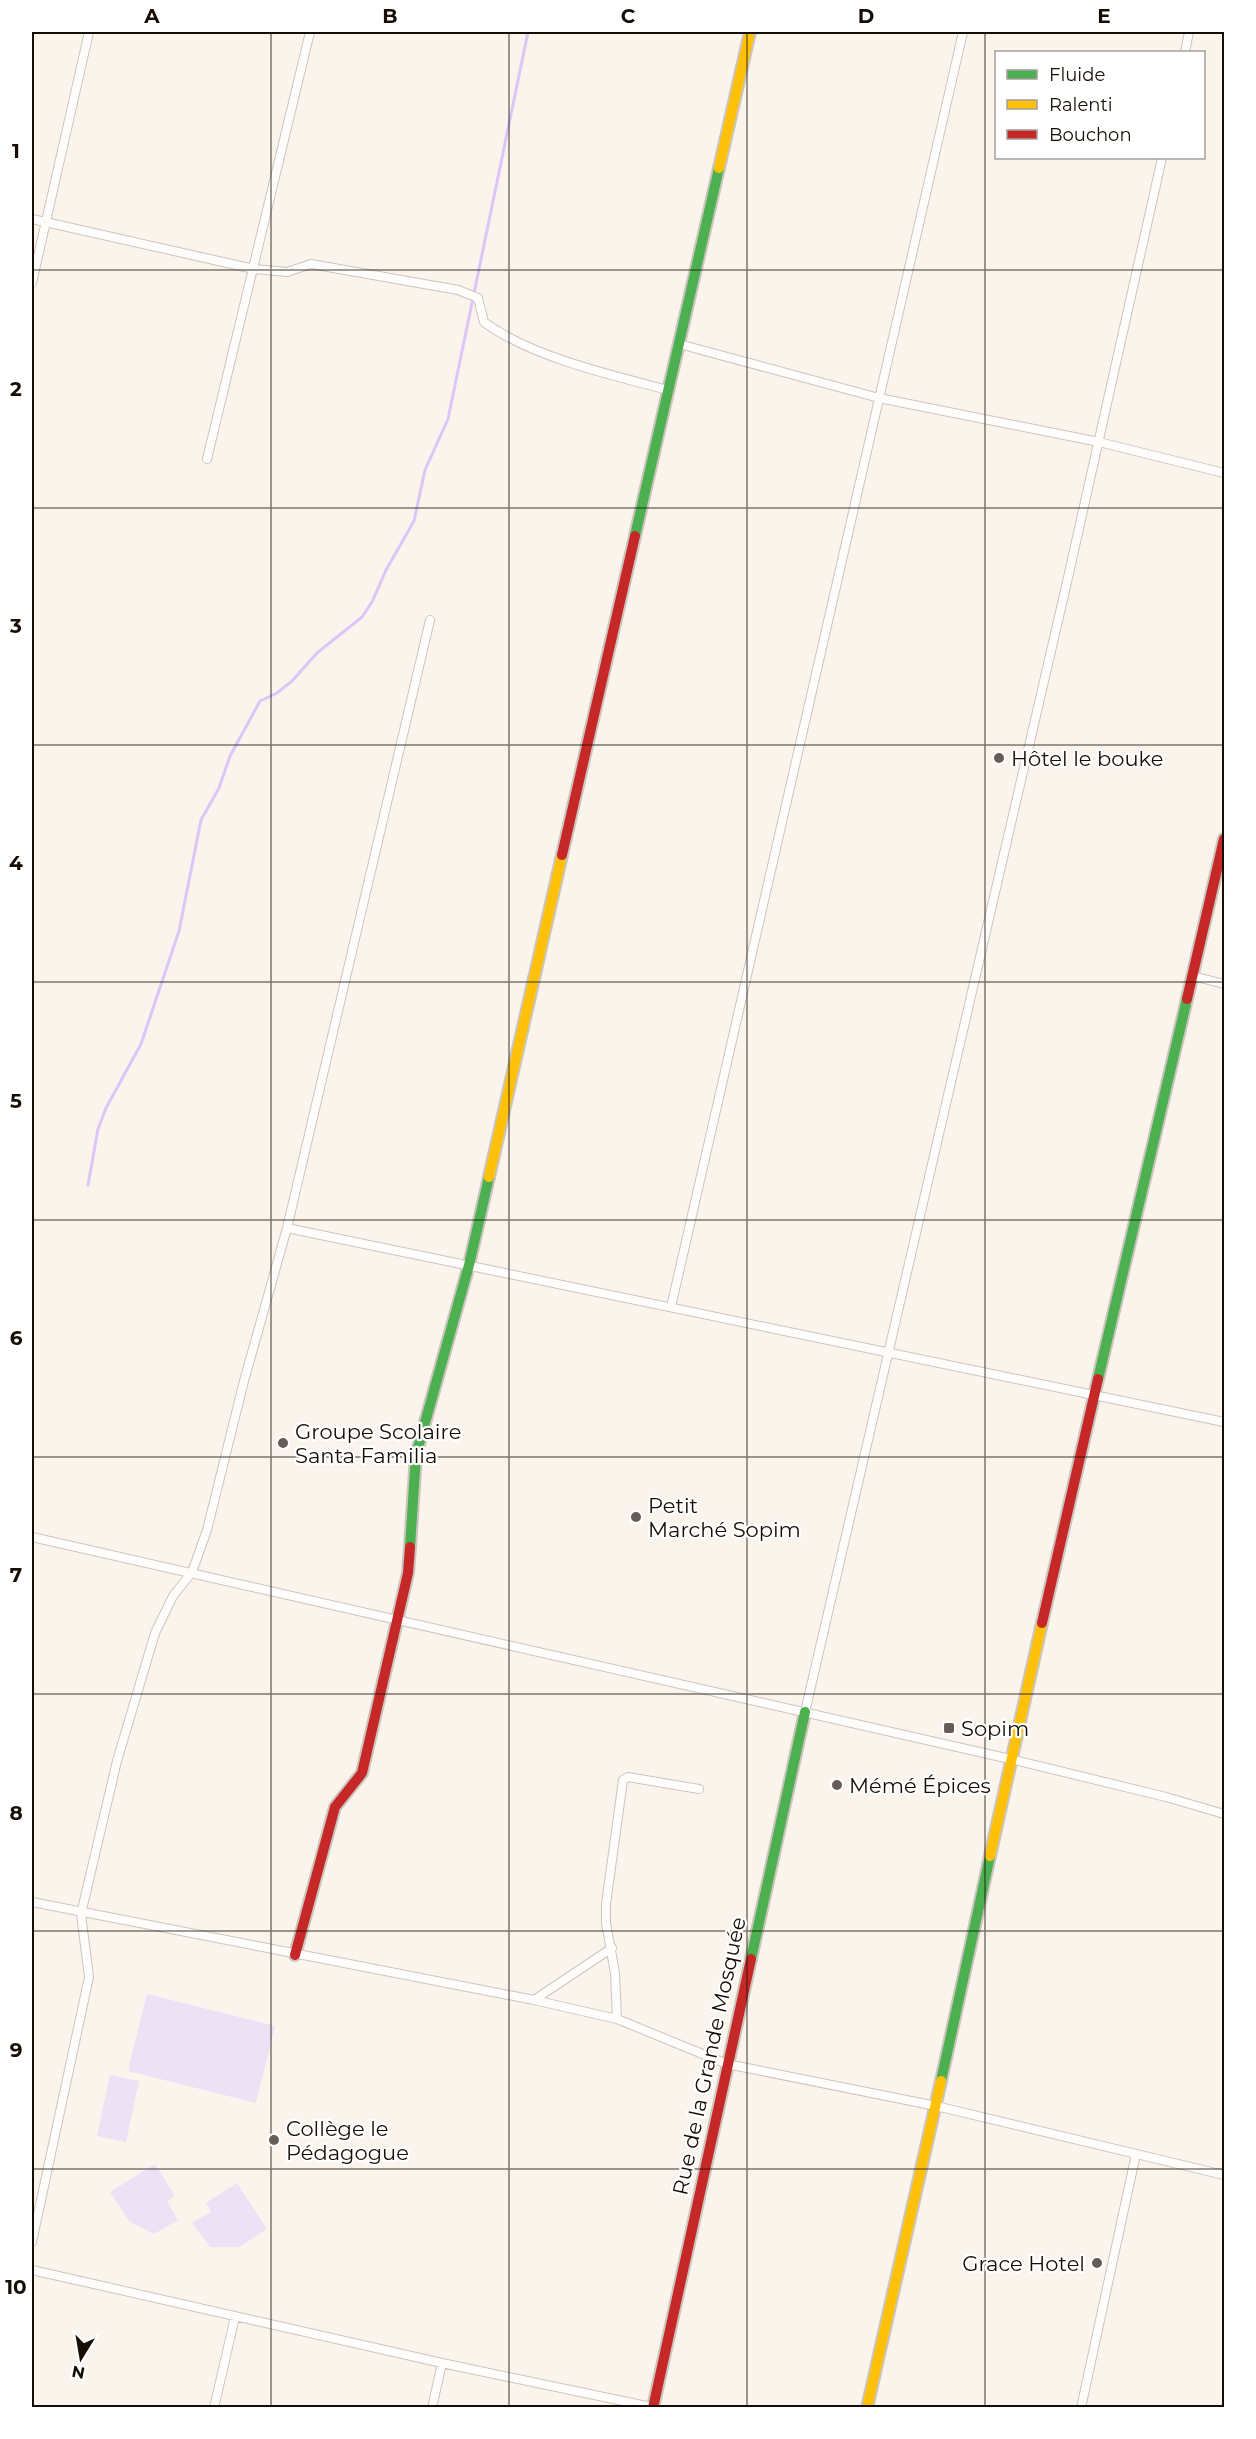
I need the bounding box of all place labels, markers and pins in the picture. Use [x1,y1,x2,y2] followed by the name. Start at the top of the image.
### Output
[1011,746,1163,771] place label: Hôtel le bouke
[992,751,1006,765] marker: Hôtel le bouke
[295,1419,461,1468] place label: Groupe Scolaire Santa Familia
[276,1436,290,1450] marker: Groupe Scolaire Santa Familia
[648,1493,801,1542] place label: Petit Marché Sopim
[629,1510,643,1524] marker: Petit Marché Sopim
[961,1716,1029,1741] place label: Sopim
[942,1721,956,1735] marker: Sopim
[849,1773,991,1798] place label: Mémé Épices
[830,1778,844,1792] marker: Mémé Épices
[286,2116,409,2165] place label: Collège le Pédagogue
[267,2133,281,2147] marker: Collège le Pédagogue
[962,2251,1085,2276] place label: Grace Hotel
[1090,2256,1104,2270] marker: Grace Hotel

